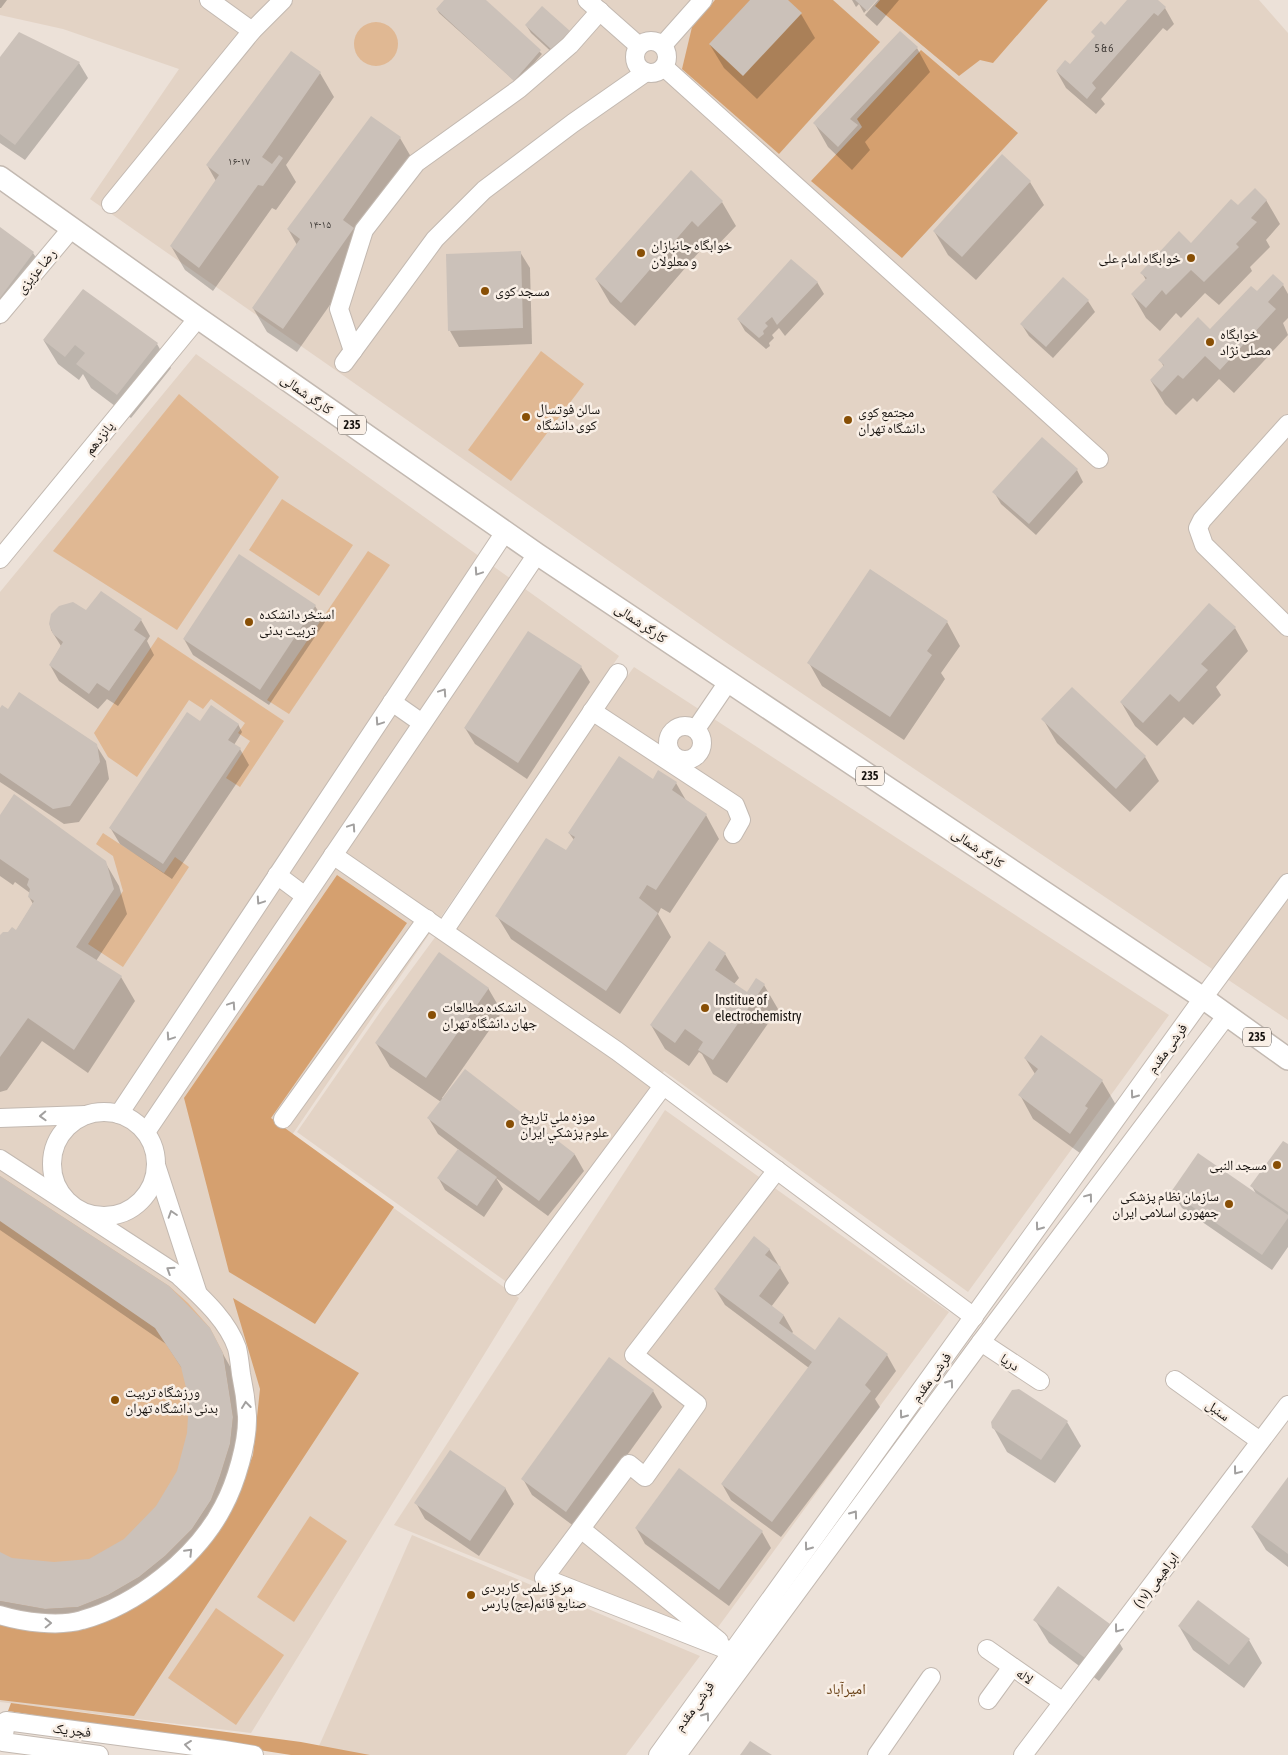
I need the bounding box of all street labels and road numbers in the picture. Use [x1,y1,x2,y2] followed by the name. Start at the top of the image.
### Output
[13,245,60,297] street label: رضا عزیزی
[278,370,336,418] street label: کارگر شمالی
[338,416,366,434] road number: 235
[81,418,119,459] street label: پانزدهم
[611,600,670,647] street label: کارگر شمالی
[856,766,884,786] road number: 235
[948,825,1007,872] street label: کارگر شمالی
[1144,1020,1192,1077] street label: فرشی مقدم
[1243,1028,1271,1046] road number: 235
[908,1349,956,1406] street label: فرشی مقدم
[997,1350,1023,1375] street label: دریا
[1202,1396,1233,1425] street label: سنبل
[1130,1549,1183,1611] street label: ابراهیمی (۱۷)
[1014,1665,1036,1687] street label: لاله
[671,1678,719,1735] street label: فرشی مقدم
[52,1720,92,1741] street label: فجر یک

